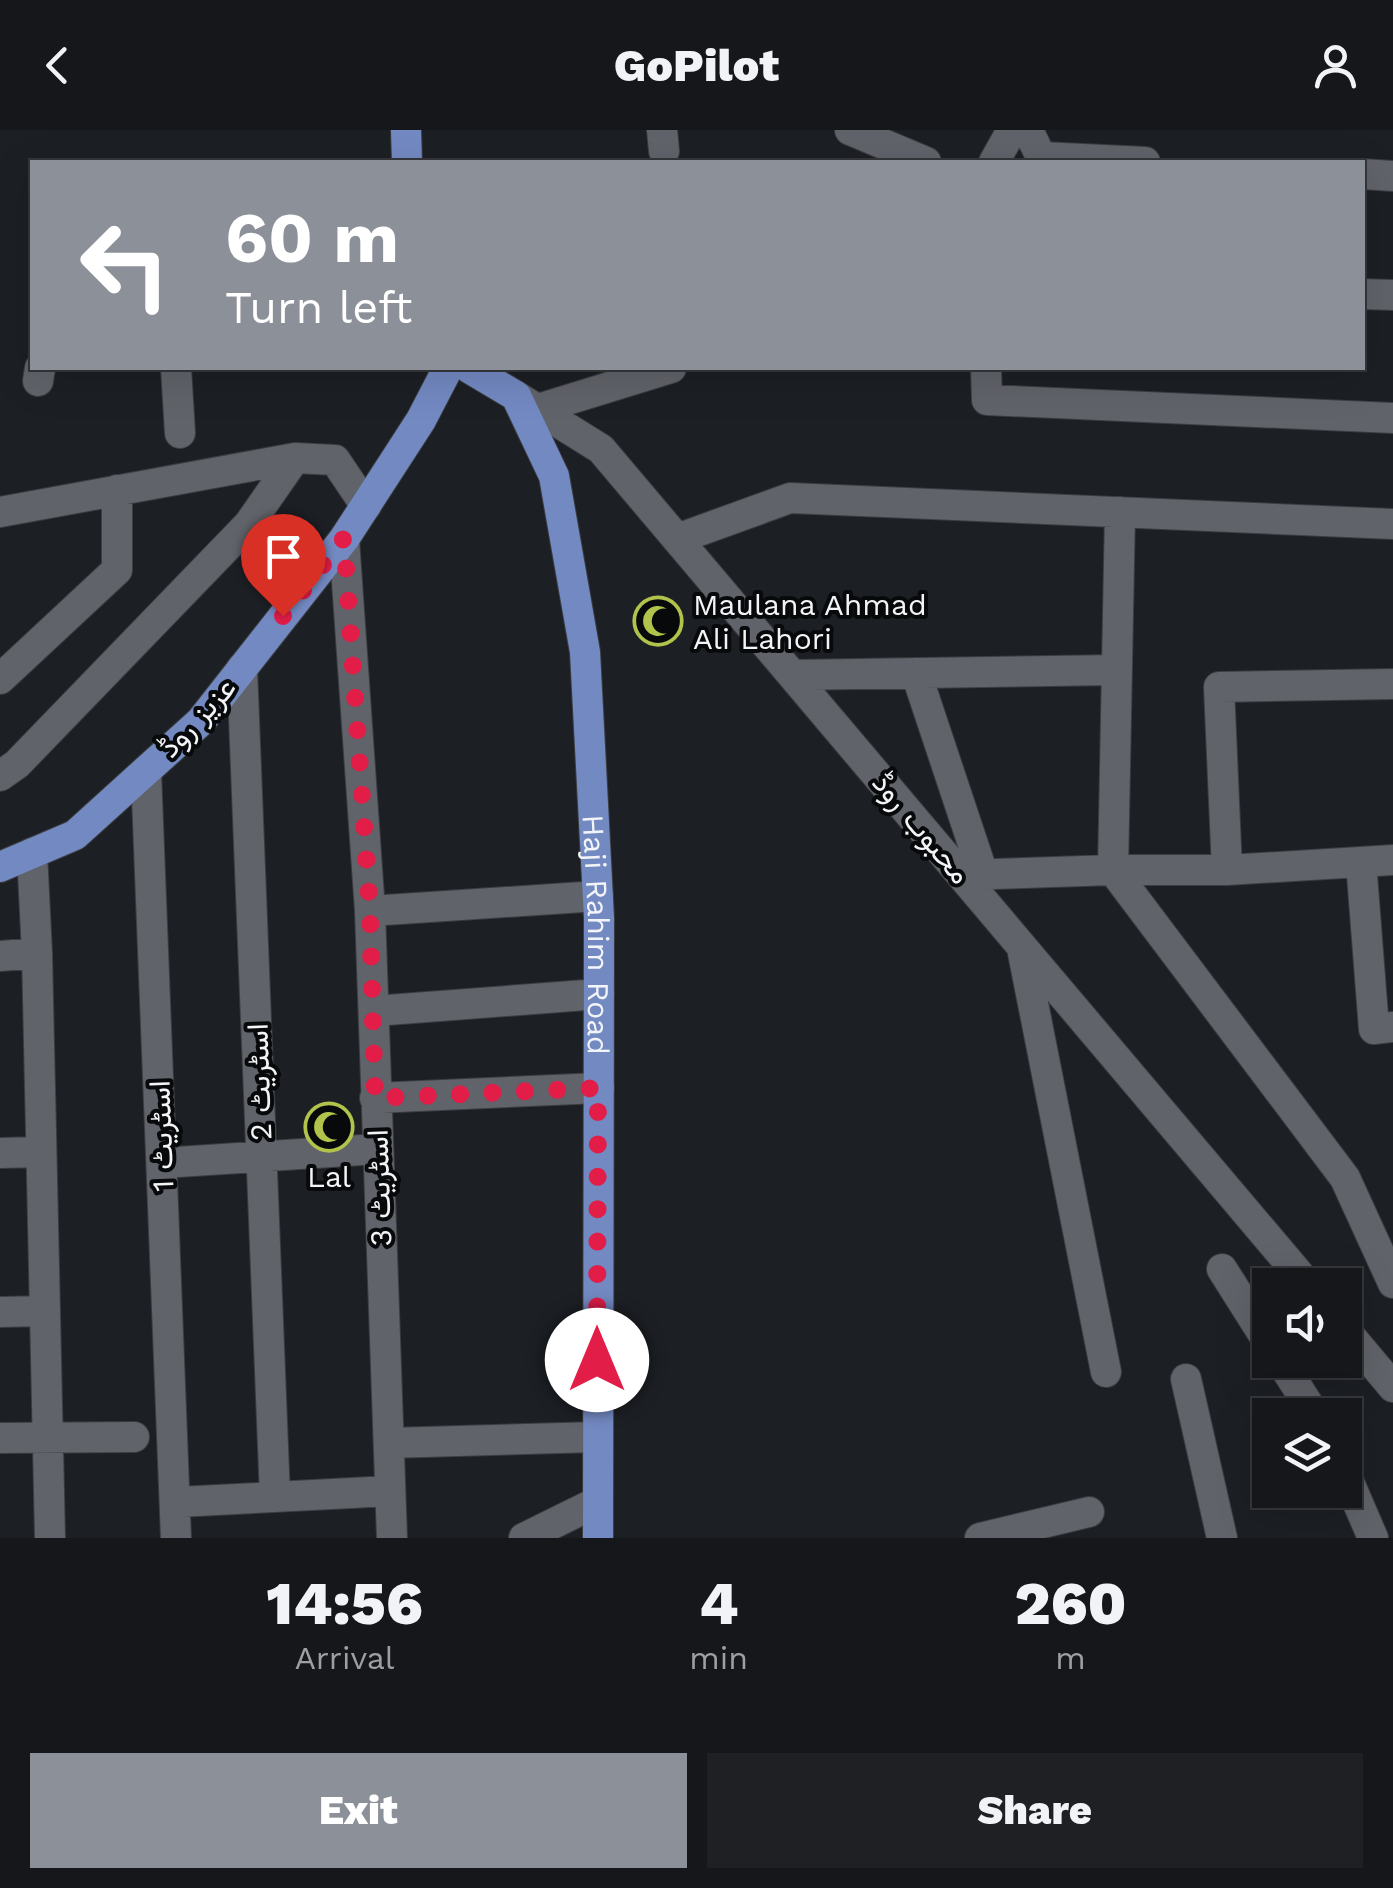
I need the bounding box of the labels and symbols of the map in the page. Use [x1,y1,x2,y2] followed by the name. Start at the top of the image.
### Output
[241,514,326,617] pin
[693,587,927,656] place label: Maulana Ahmad Ali Lahori
[632,595,684,647] mosque icon: Maulana Ahmad Ali Lahori
[151,670,244,765] street label: عزیز روڈ
[865,765,979,891] street label: محبوب روڈ
[576,814,617,1055] street label: Haji Rahim Road
[239,1023,280,1141] street label: اسٹریٹ 2
[142,1080,181,1192] street label: اسٹریٹ 1
[303,1101,355,1153] mosque icon: Lal
[359,1129,400,1247] street label: اسٹریٹ 3
[307,1159,351,1194] place label: Lal
[545,1308,649,1412] position arrow

